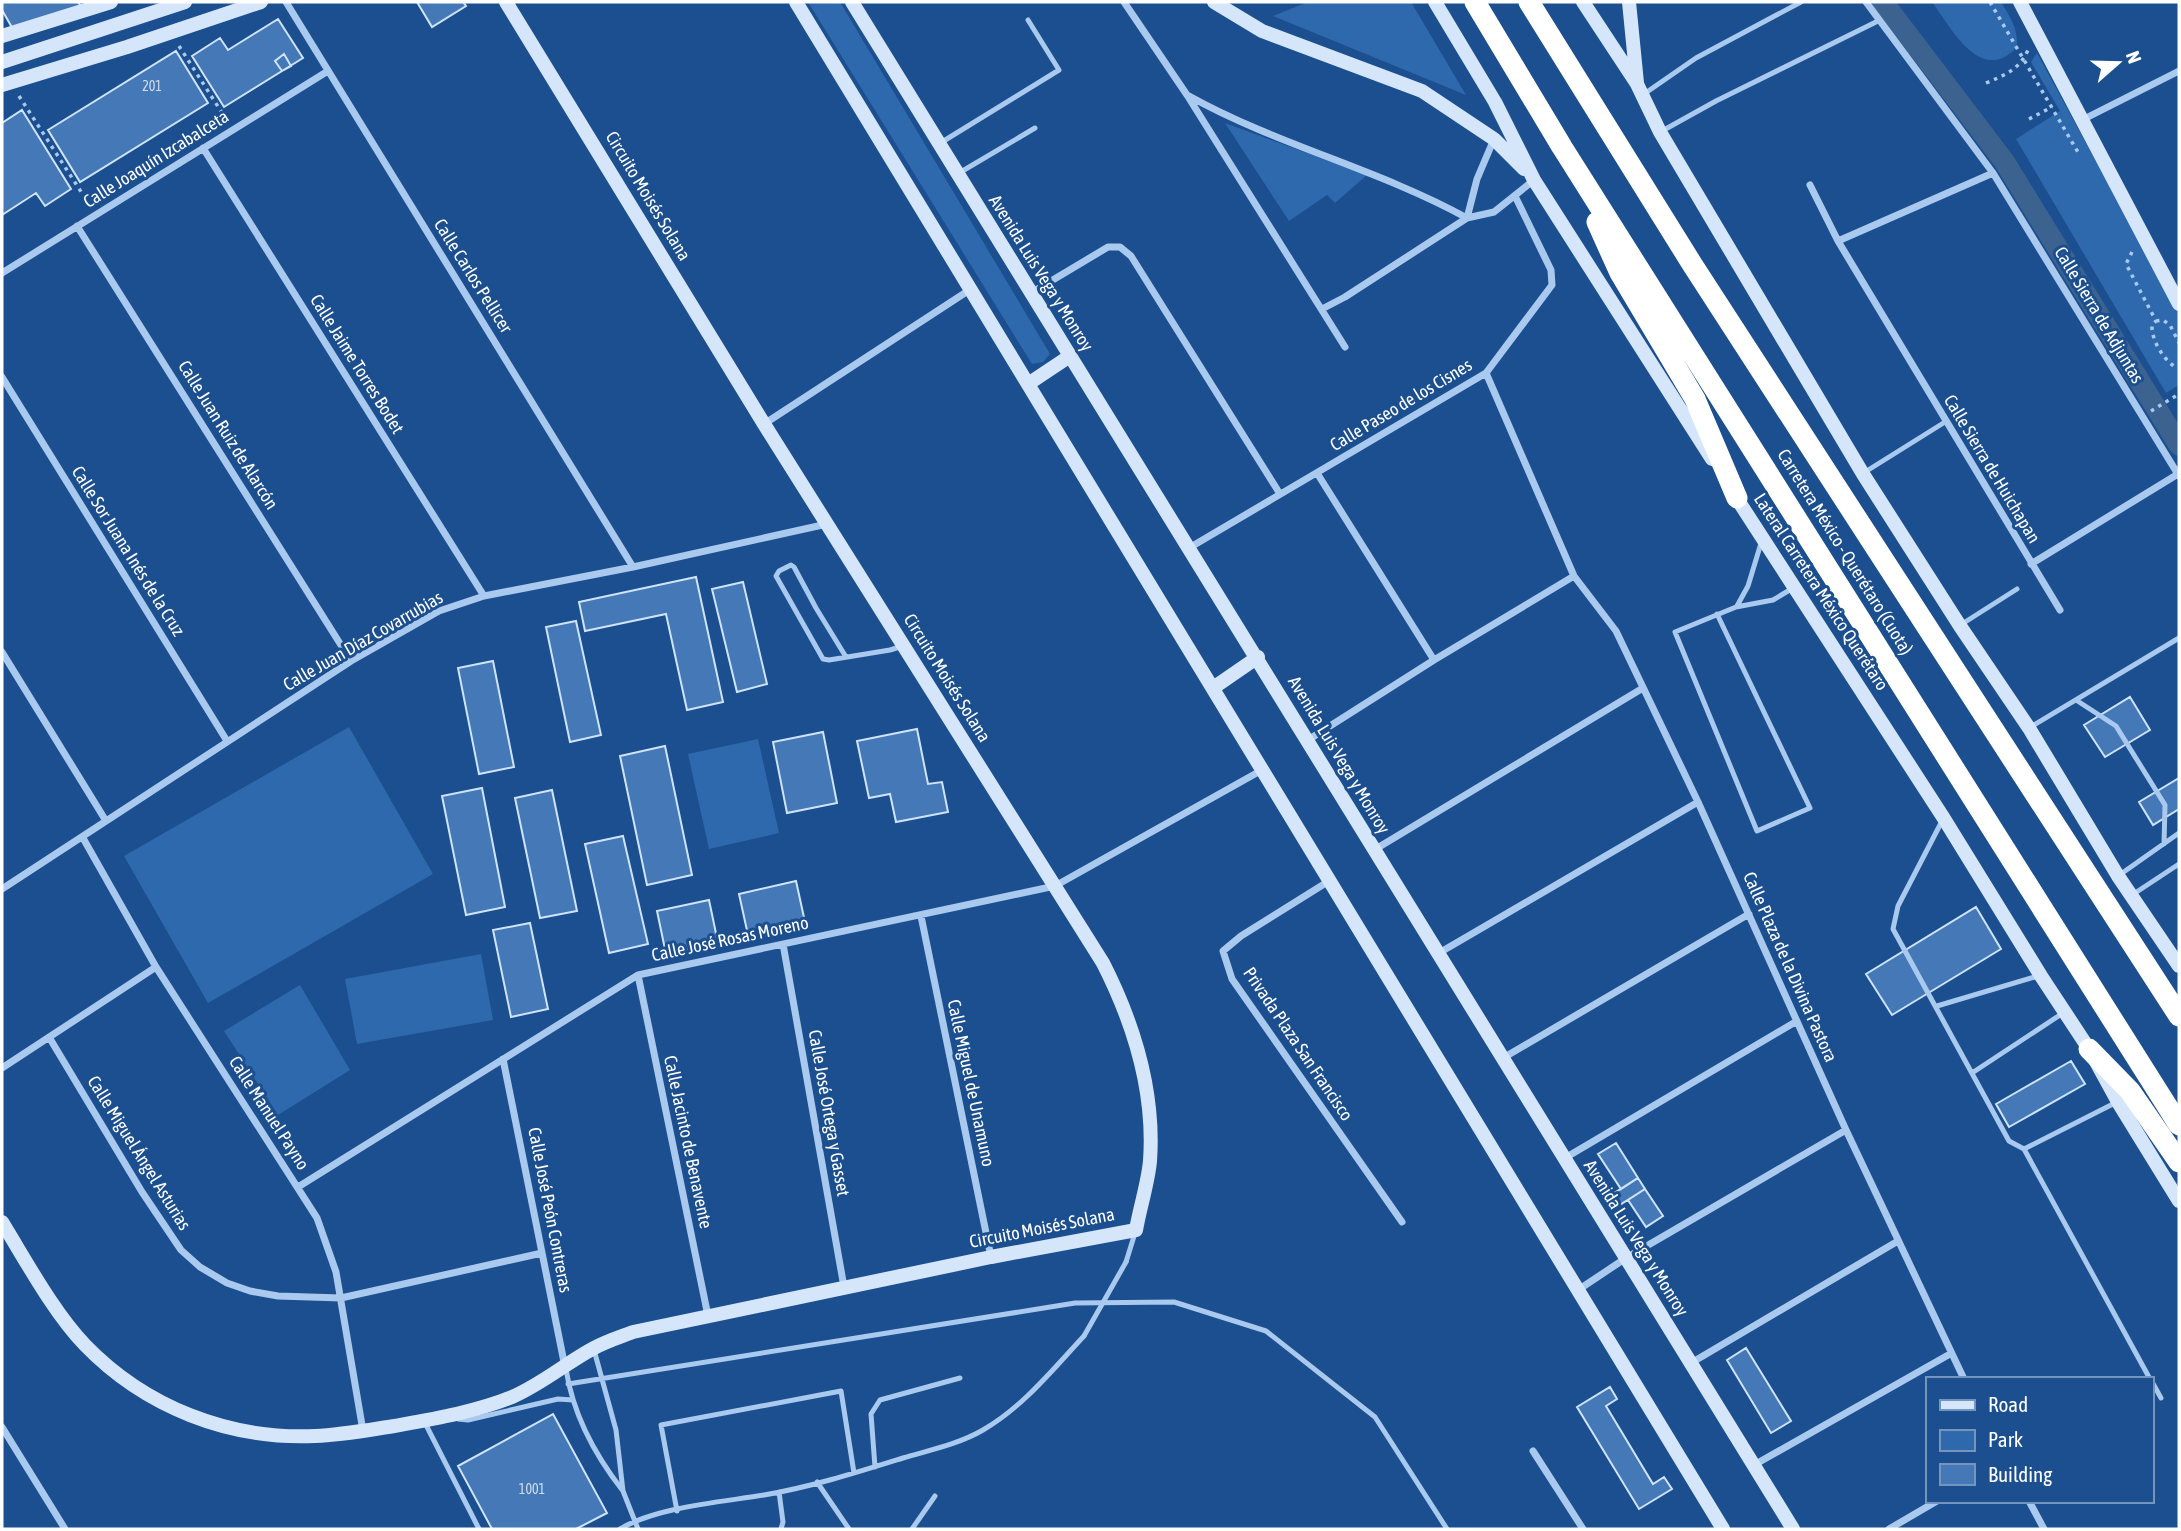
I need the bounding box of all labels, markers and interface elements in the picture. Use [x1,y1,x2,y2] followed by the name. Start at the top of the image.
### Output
[2083,28,2153,98] north arrow
[2122,48,2146,66] text: N
[142,78,162,94] house number: 201
[79,105,232,212] street label: Calle Joaquín Izcabalceta
[602,127,695,264] street label: Circuito Moisés Solana
[985,191,1098,355] street label: Avenida Luis Vega y Monroy
[430,215,517,337] street label: Calle Carlos Pellicer
[2050,243,2148,387] street label: Calle Sierra de Adjuntas
[306,290,409,437] street label: Calle Jaime Torres Bodet
[1326,354,1475,455] street label: Calle Paseo de los Cisnes
[174,356,283,513] street label: Calle Juan Ruiz de Alarcón
[1940,391,2045,547] street label: Calle Sierra de Huichapan
[1773,445,1917,658] street label: Carretera México - Querétaro (Cuota)
[68,462,190,640] street label: Calle Sor Juana Inés de la Cruz
[1750,489,1893,694] street label: Lateral Carretera México Querétaro
[279,586,446,695] street label: Calle Juan Díaz Covarrubias
[900,610,995,746] street label: Circuito Moisés Solana
[1284,672,1395,837] street label: Avenida Luis Vega y Monroy
[1739,869,1842,1065] street label: Calle Plaza de la Divina Pastora
[650,912,810,965] street label: Calle José Rosas Moreno
[1239,963,1358,1125] street label: Privada Plaza San Francisco
[944,997,999,1168] street label: Calle Miguel de Unamuno
[805,1028,854,1198] street label: Calle José Ortega y Gasset
[225,1052,314,1173] street label: Calle Manuel Payno
[660,1053,717,1230] street label: Calle Jacinto de Benavente
[83,1072,196,1234] street label: Calle Miguel Ángel Asturias
[524,1126,577,1294] street label: Calle José Peón Contreras
[1580,1156,1693,1320] street label: Avenida Luis Vega y Monroy
[968,1203,1116,1252] street label: Circuito Moisés Solana
[1926,1377,2153,1503] legend
[1988,1392,2028,1416] text: Road
[1988,1427,2023,1451] text: Park
[1988,1462,2052,1486] text: Building
[519,1481,545,1497] house number: 1001

